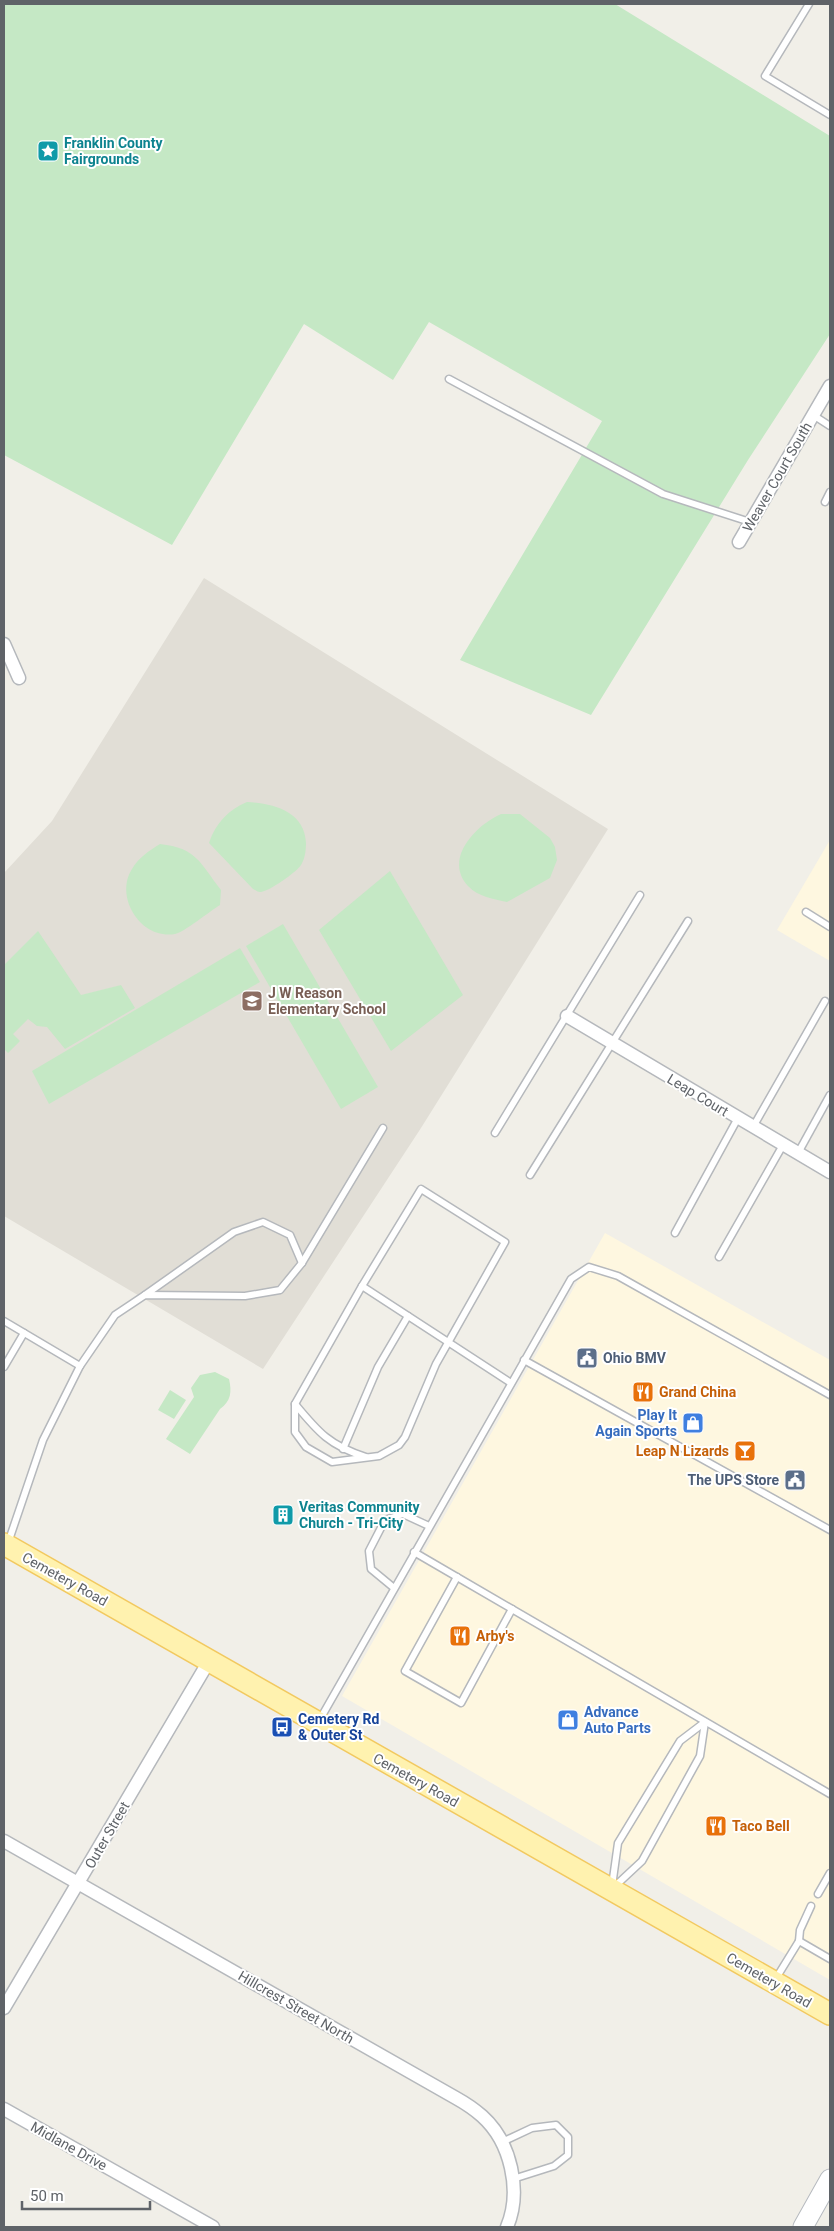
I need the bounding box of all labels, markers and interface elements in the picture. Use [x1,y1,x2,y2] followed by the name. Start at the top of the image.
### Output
[64,135,163,167] place label: Franklin County Fairgrounds
[36,139,60,163] place icon: Franklin County Fairgrounds
[739,419,815,535] street label: Weaver Court South
[268,985,386,1017] place label: J W Reason Elementary School
[240,989,264,1013] school or university icon: J W Reason Elementary School
[665,1071,732,1120] street label: Leap Court
[575,1346,599,1370] public building icon: Ohio BMV
[603,1350,667,1366] place label: Ohio BMV
[631,1380,655,1404] restaurant icon: Grand China
[659,1384,737,1400] place label: Grand China
[595,1407,677,1439] place label: Play It Again Sports
[681,1411,705,1435] shop icon: Play It Again Sports
[733,1439,757,1463] bar icon: Leap N Lizards
[636,1443,729,1459] place label: Leap N Lizards
[783,1468,807,1492] public building icon: The UPS Store
[687,1472,779,1488] place label: The UPS Store
[299,1499,421,1531] place label: Veritas Community Church - Tri-City
[271,1503,295,1527] building icon: Veritas Community Church - Tri-City
[19,1549,111,1609] street label: Cemetery Road
[448,1624,472,1648] restaurant icon: Arby's
[476,1628,514,1644] place label: Arby's
[584,1704,651,1736] place label: Advance Auto Parts
[556,1708,580,1732] shop icon: Advance Auto Parts
[298,1711,379,1743] place label: Cemetery Rd & Outer St
[270,1715,294,1739] bus stop icon: Cemetery Rd & Outer St
[370,1750,462,1810] street label: Cemetery Road
[81,1798,133,1871] street label: Outer Street
[704,1814,728,1838] restaurant icon: Taco Bell
[732,1818,790,1834] place label: Taco Bell
[724,1949,814,2011] street label: Cemetery Road
[235,1967,357,2047] street label: Hillcrest Street North
[28,2118,110,2174] street label: Midlane Drive
[22,2178,150,2210] scale bar
[30,2187,64,2205] text: 50 m

